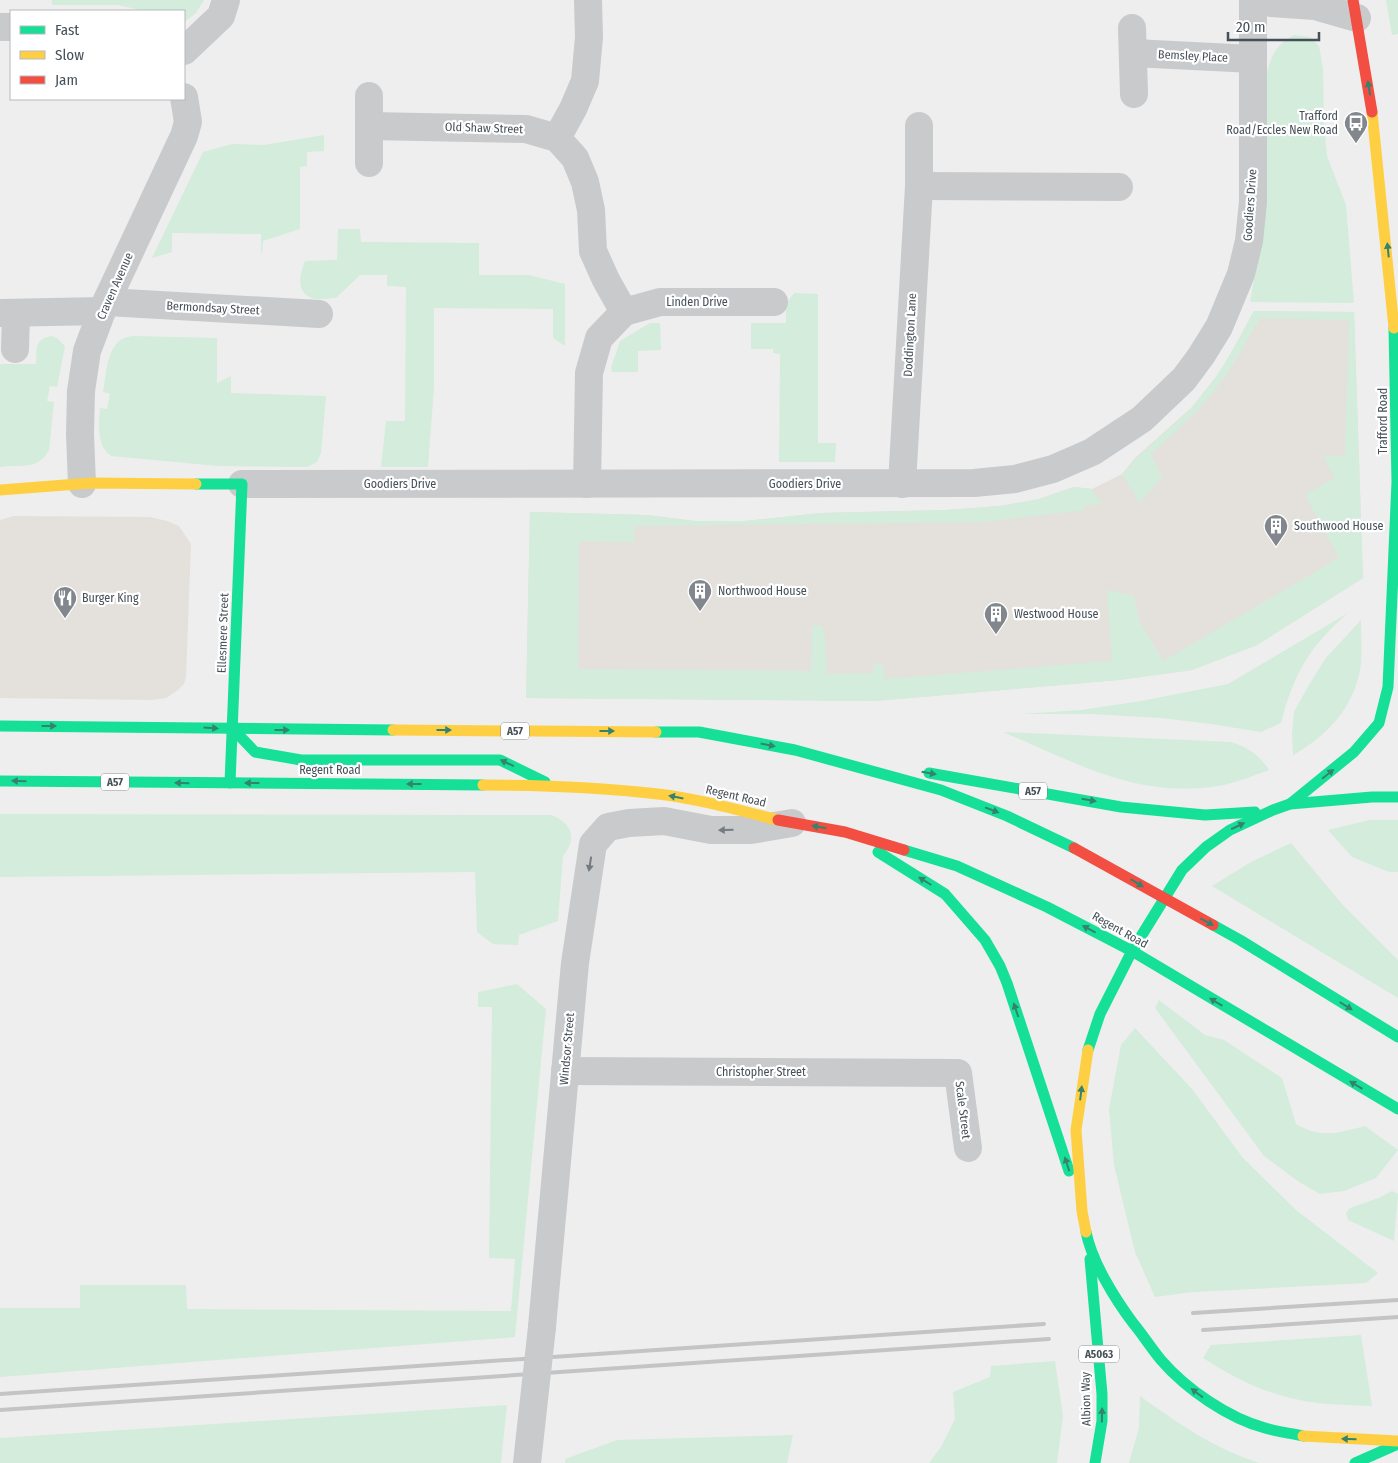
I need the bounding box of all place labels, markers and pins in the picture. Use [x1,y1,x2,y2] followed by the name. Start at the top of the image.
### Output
[1226,109,1338,137] place label: Trafford Road/Eccles New Road
[1343,110,1369,144] bus stop icon: Trafford Road/Eccles New Road
[1263,513,1289,547] building icon: Southwood House
[1294,519,1384,533] place label: Southwood House
[687,578,713,612] building icon: Northwood House
[718,584,807,598] place label: Northwood House
[52,585,78,619] restaurant icon: Burger King
[82,591,139,605] place label: Burger King
[983,601,1009,635] building icon: Westwood House
[1014,607,1099,621] place label: Westwood House

